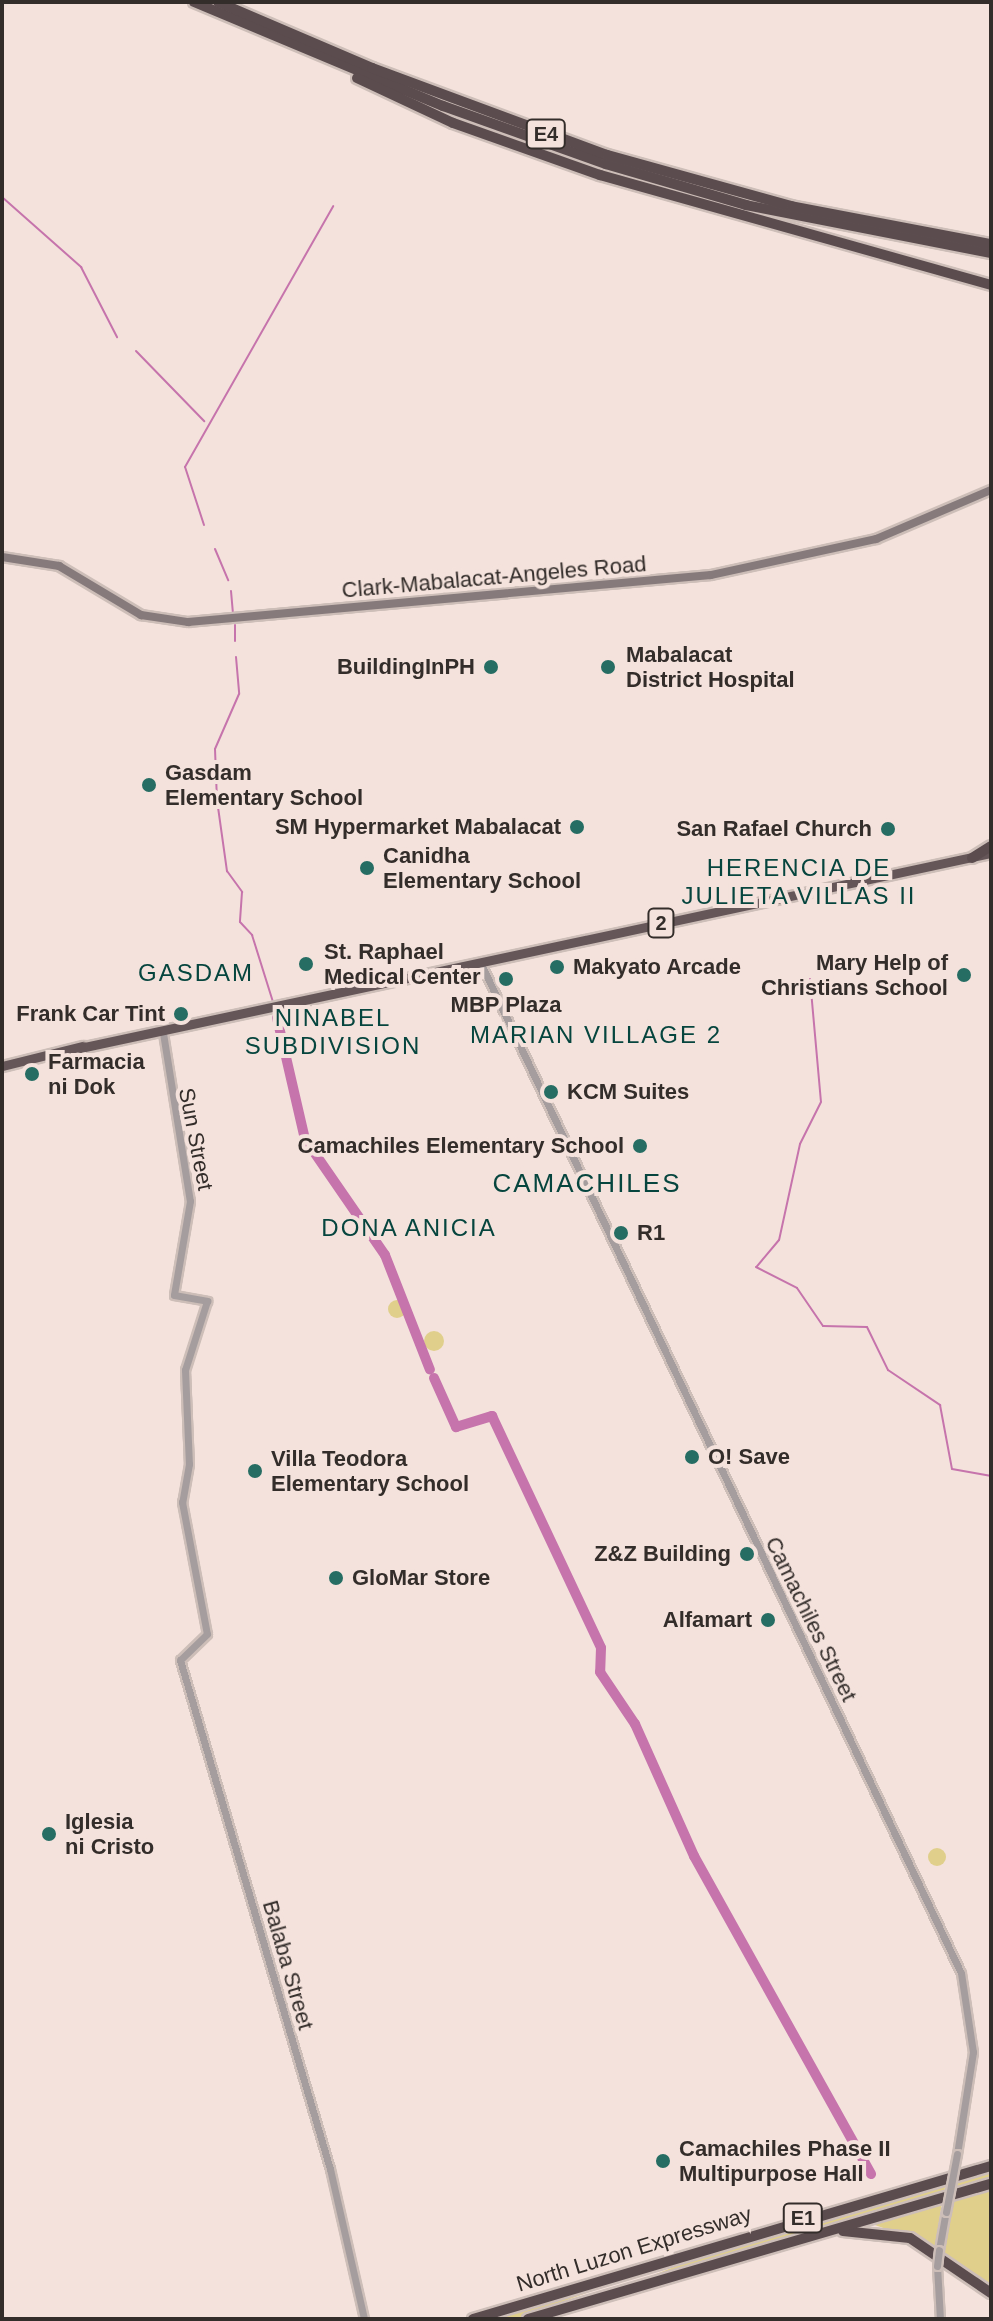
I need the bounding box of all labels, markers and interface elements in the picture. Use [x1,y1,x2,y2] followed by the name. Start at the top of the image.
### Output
[524,118,568,150] road number: E4
[341,551,647,603] street label: Clark-Mabalacat-Angeles Road
[626,641,795,692] place label: Mabalacat District Hospital
[337,654,475,680] place label: BuildingInPH
[597,656,619,678] marker: Mabalacat District Hospital
[482,658,500,676] marker: BuildingInPH
[165,759,363,810] place label: Gasdam Elementary School
[140,776,158,794] marker: Gasdam Elementary School
[275,814,561,840] place label: SM Hypermarket Mabalacat
[676,816,872,842] place label: San Rafael Church
[568,818,586,836] marker: SM Hypermarket Mabalacat
[879,820,897,838] marker: San Rafael Church
[383,842,581,894] place label: Canidha Elementary School
[681,854,917,910] district label: HERENCIA DE JULIETA VILLAS II
[358,859,376,877] marker: Canidha Elementary School
[647,907,675,939] road number: 2
[324,938,480,990] place label: St. Raphael Medical Center
[761,949,948,1000] place label: Mary Help of Christians School
[295,953,317,975] marker: St. Raphael Medical Center
[573,954,742,980] place label: Makyato Arcade
[548,958,566,976] marker: Makyato Arcade
[138,959,254,987] district label: GASDAM
[955,966,973,984] marker: Mary Help of Christians School
[497,970,515,988] marker: MBP Plaza
[450,992,562,1018] place label: MBP Plaza
[16,1001,165,1027] place label: Frank Car Tint
[245,1004,421,1060] district label: NINABEL SUBDIVISION
[172,1005,190,1023] marker: Frank Car Tint
[470,1021,722,1049] district label: MARIAN VILLAGE 2
[48,1048,145,1100] place label: Farmacia ni Dok
[23,1065,41,1083] marker: Farmacia ni Dok
[567,1079,689,1105] place label: KCM Suites
[542,1083,560,1101] marker: KCM Suites
[173,1085,219,1193] street label: Sun Street
[298,1133,624,1159] place label: Camachiles Elementary School
[631,1137,649,1155] marker: Camachiles Elementary School
[492,1168,682,1200] district label: CAMACHILES
[320,1214,498,1242] district label: DONA ANICIA
[637,1220,665,1246] place label: R1
[612,1224,630,1242] marker: R1
[708,1444,790,1470] place label: O! Save
[271,1445,469,1496] place label: Villa Teodora Elementary School
[683,1448,701,1466] marker: O! Save
[246,1462,264,1480] marker: Villa Teodora Elementary School
[760,1532,862,1706] street label: Camachiles Street
[594,1541,731,1567] place label: Z&Z Building
[738,1545,756,1563] marker: Z&Z Building
[352,1565,490,1591] place label: GloMar Store
[327,1569,345,1587] marker: GloMar Store
[663,1607,752,1633] place label: Alfamart
[759,1611,777,1629] marker: Alfamart
[65,1808,154,1860] place label: Iglesia ni Cristo
[40,1825,58,1843] marker: Iglesia ni Cristo
[257,1897,319,2033] street label: Balaba Street
[679,2135,891,2186] place label: Camachiles Phase II Multipurpose Hall
[654,2152,672,2170] marker: Camachiles Phase II Multipurpose Hall
[513,2201,755,2297] street label: North Luzon Expressway
[781,2202,825,2234] road number: E1

